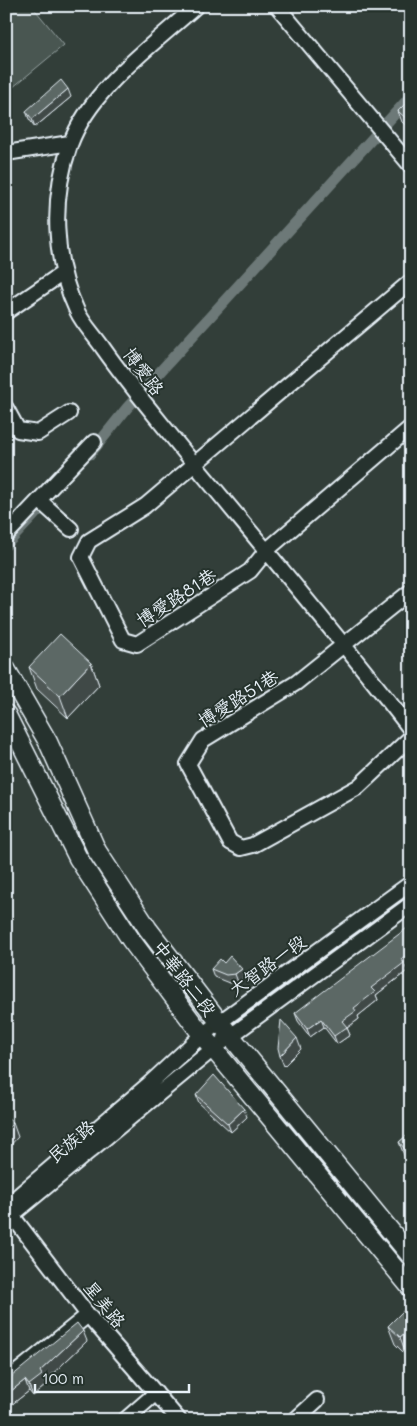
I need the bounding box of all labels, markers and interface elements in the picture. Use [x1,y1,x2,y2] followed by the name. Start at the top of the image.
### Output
[118,342,170,400] street label: 博愛路
[131,562,221,632] street label: 博愛路81巷
[193,664,283,732] street label: 博愛路51巷
[224,929,310,1001] street label: 大智路一段
[148,935,222,1021] street label: 中華路二段
[43,1114,99,1168] street label: 民族路
[79,1275,131,1333] street label: 星美路
[35,1361,189,1393] scale bar
[42,1368,84,1388] text: 100 m

